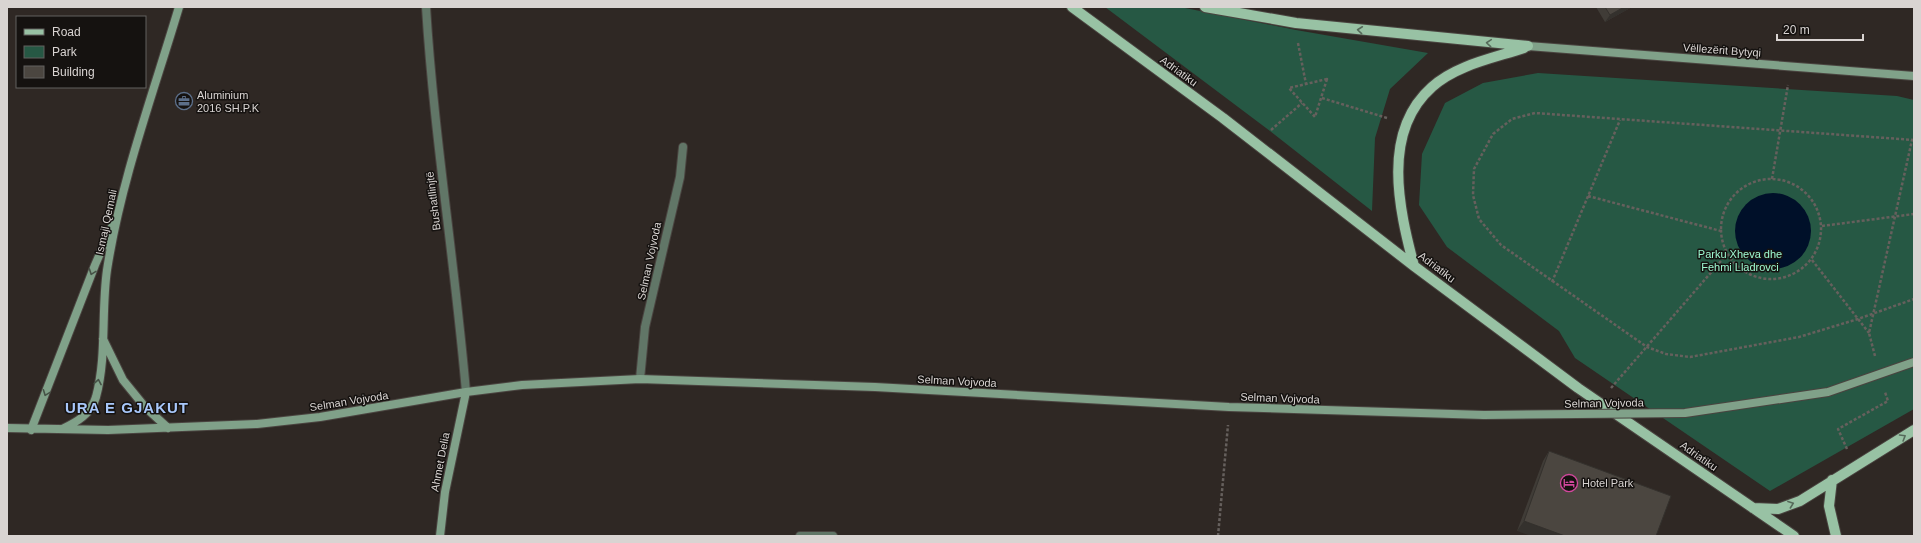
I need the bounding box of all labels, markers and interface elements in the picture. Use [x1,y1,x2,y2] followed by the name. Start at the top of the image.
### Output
[16,16,146,88] legend
[1777,16,1863,42] scale bar
[1783,23,1810,37] text: 20 m
[52,25,81,39] text: Road
[1357,25,1363,34] one-way arrow
[1486,39,1492,48] one-way arrow
[1683,41,1761,59] street label: Vëllezërit Bytyqi
[52,45,78,59] text: Park
[1158,54,1200,88] street label: Adriatiku
[52,65,95,79] text: Building
[197,89,260,114] place label: Aluminium 2016 SH.P.K
[174,91,194,111] office icon: Aluminium 2016 SH.P.K
[423,171,443,231] street label: Bushatllinjtë
[93,188,119,256] street label: Ismajl Qemali
[635,220,663,301] street label: Selman Vojvoda
[1698,248,1782,273] park label: Parku Xheva dhe Fehmi Lladrovci
[1416,249,1458,285] street label: Adriatiku
[89,268,97,275] one-way arrow
[917,373,998,389] street label: Selman Vojvoda
[94,378,102,385] one-way arrow
[309,389,390,413] street label: Selman Vojvoda
[42,390,50,397] one-way arrow
[1240,391,1321,405] street label: Selman Vojvoda
[1564,396,1645,410] street label: Selman Vojvoda
[65,399,189,416] district label: URA E GJAKUT
[428,431,452,493] street label: Ahmet Delia
[1899,434,1906,442] one-way arrow
[1678,439,1720,473] street label: Adriatiku
[1559,473,1579,493] hotel icon: Hotel Park
[1582,477,1634,489] place label: Hotel Park
[1788,500,1795,509] one-way arrow

